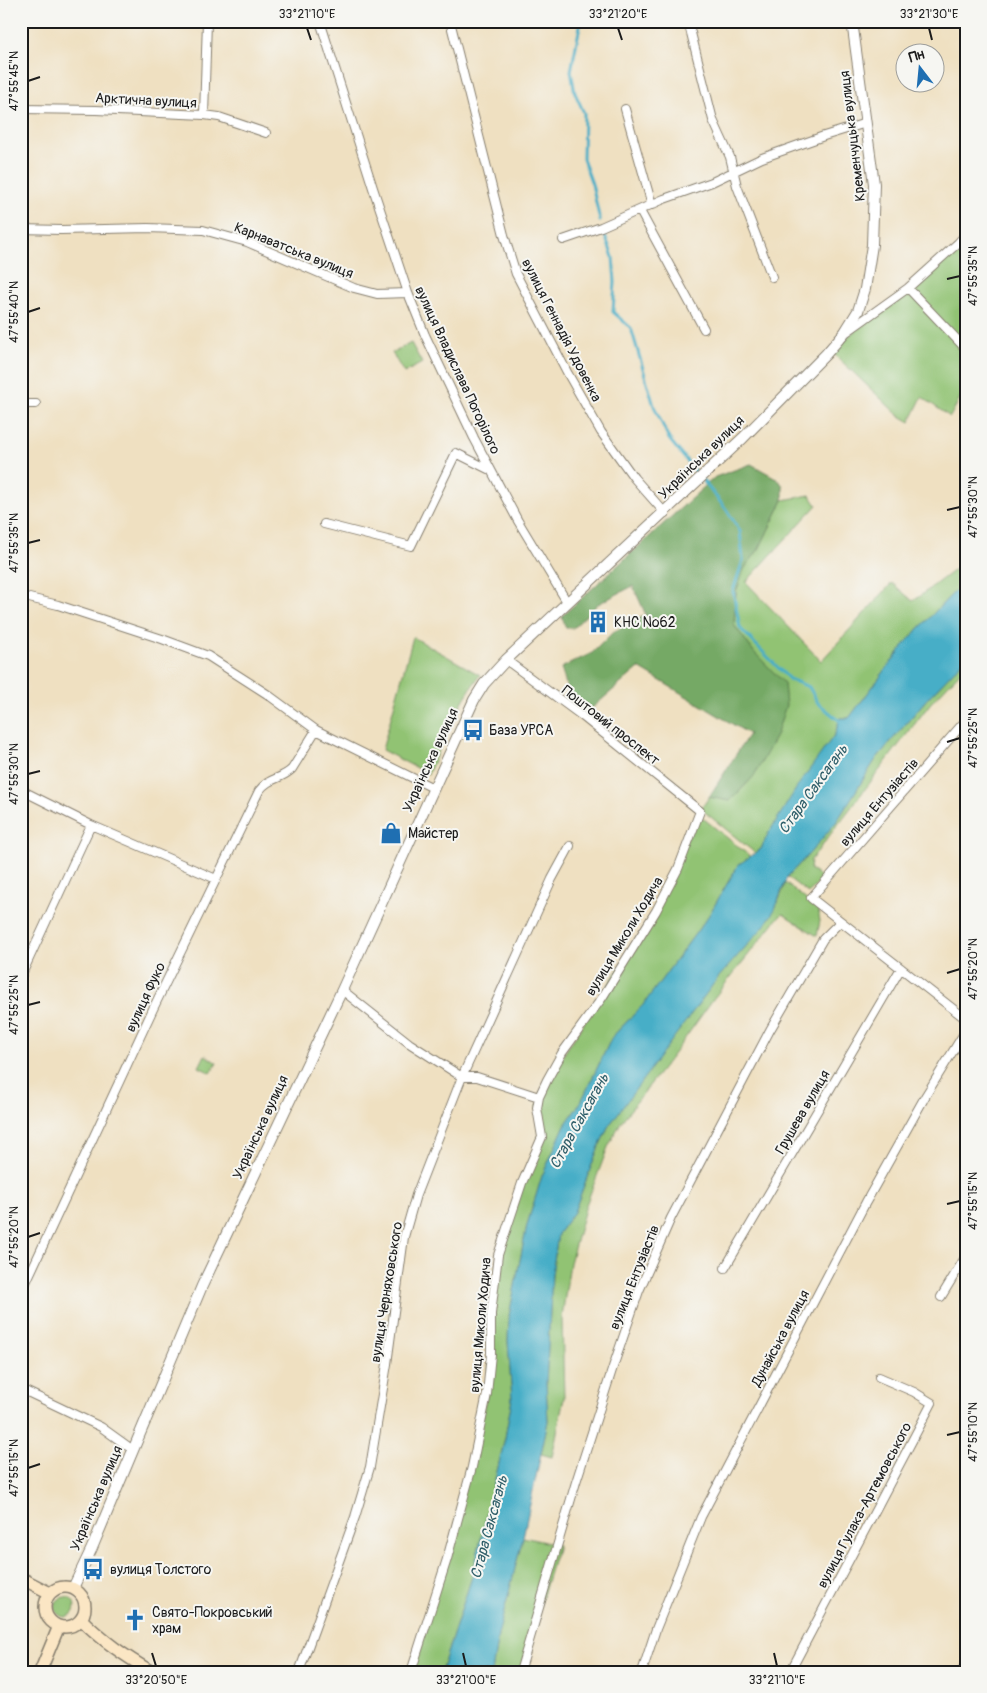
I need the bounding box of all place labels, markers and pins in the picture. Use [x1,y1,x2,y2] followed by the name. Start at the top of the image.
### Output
[585,609,611,635] building icon: КНС №62
[614,614,676,631] place label: КНС №62
[460,717,486,743] bus stop icon: База УРСА
[489,722,553,739] place label: База УРСА
[378,820,404,846] shop icon: Майстер
[408,825,459,842] place label: Майстер
[80,1556,106,1582] bus stop icon: вулиця Толстого
[110,1561,212,1578] place label: вулиця Толстого
[152,1604,272,1637] place label: Свято-Покровський храм
[122,1607,148,1633] church icon: Свято-Покровський храм

